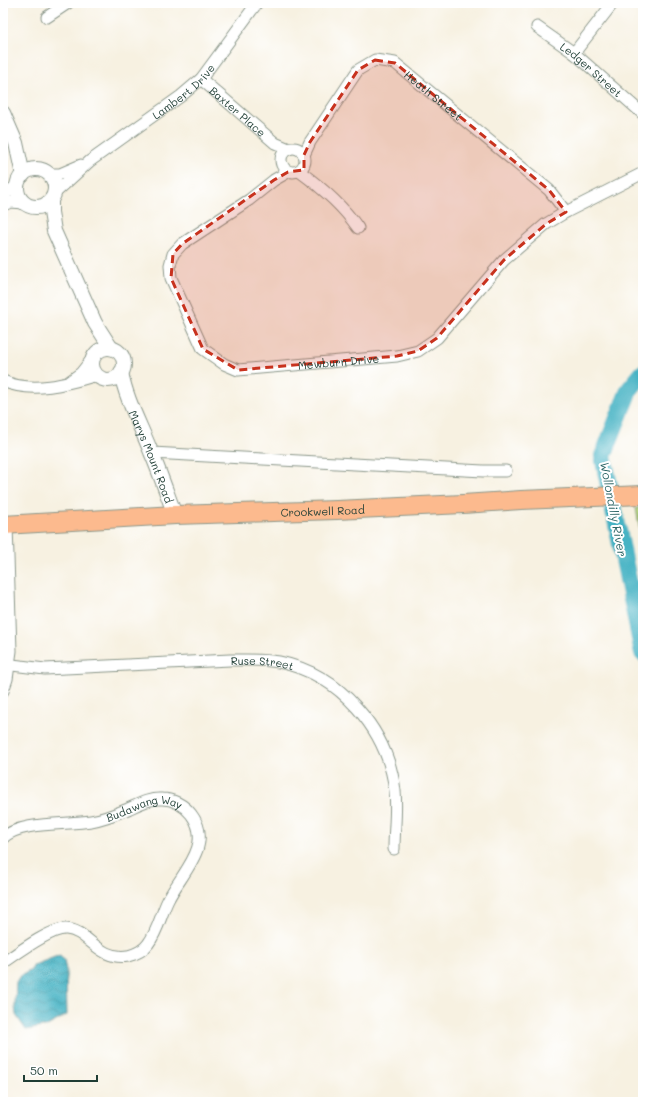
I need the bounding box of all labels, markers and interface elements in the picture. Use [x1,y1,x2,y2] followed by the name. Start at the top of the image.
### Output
[558,38,626,100] street label: Ledger Street
[149,60,218,122] street label: Lambert Drive
[402,67,466,123] street label: Heath Street
[207,83,269,140] street label: Baxter Place
[297,350,380,372] street label: Mewburn Drive
[126,408,177,505] street label: Marys Mount Road
[597,460,631,558] water label: Wollondilly River
[280,501,365,519] street label: Crookwell Road
[231,652,296,673] street label: Ruse Street
[104,791,186,824] street label: Budawang Way
[24,1057,97,1083] scale bar
[30,1062,58,1078] text: 50 m

